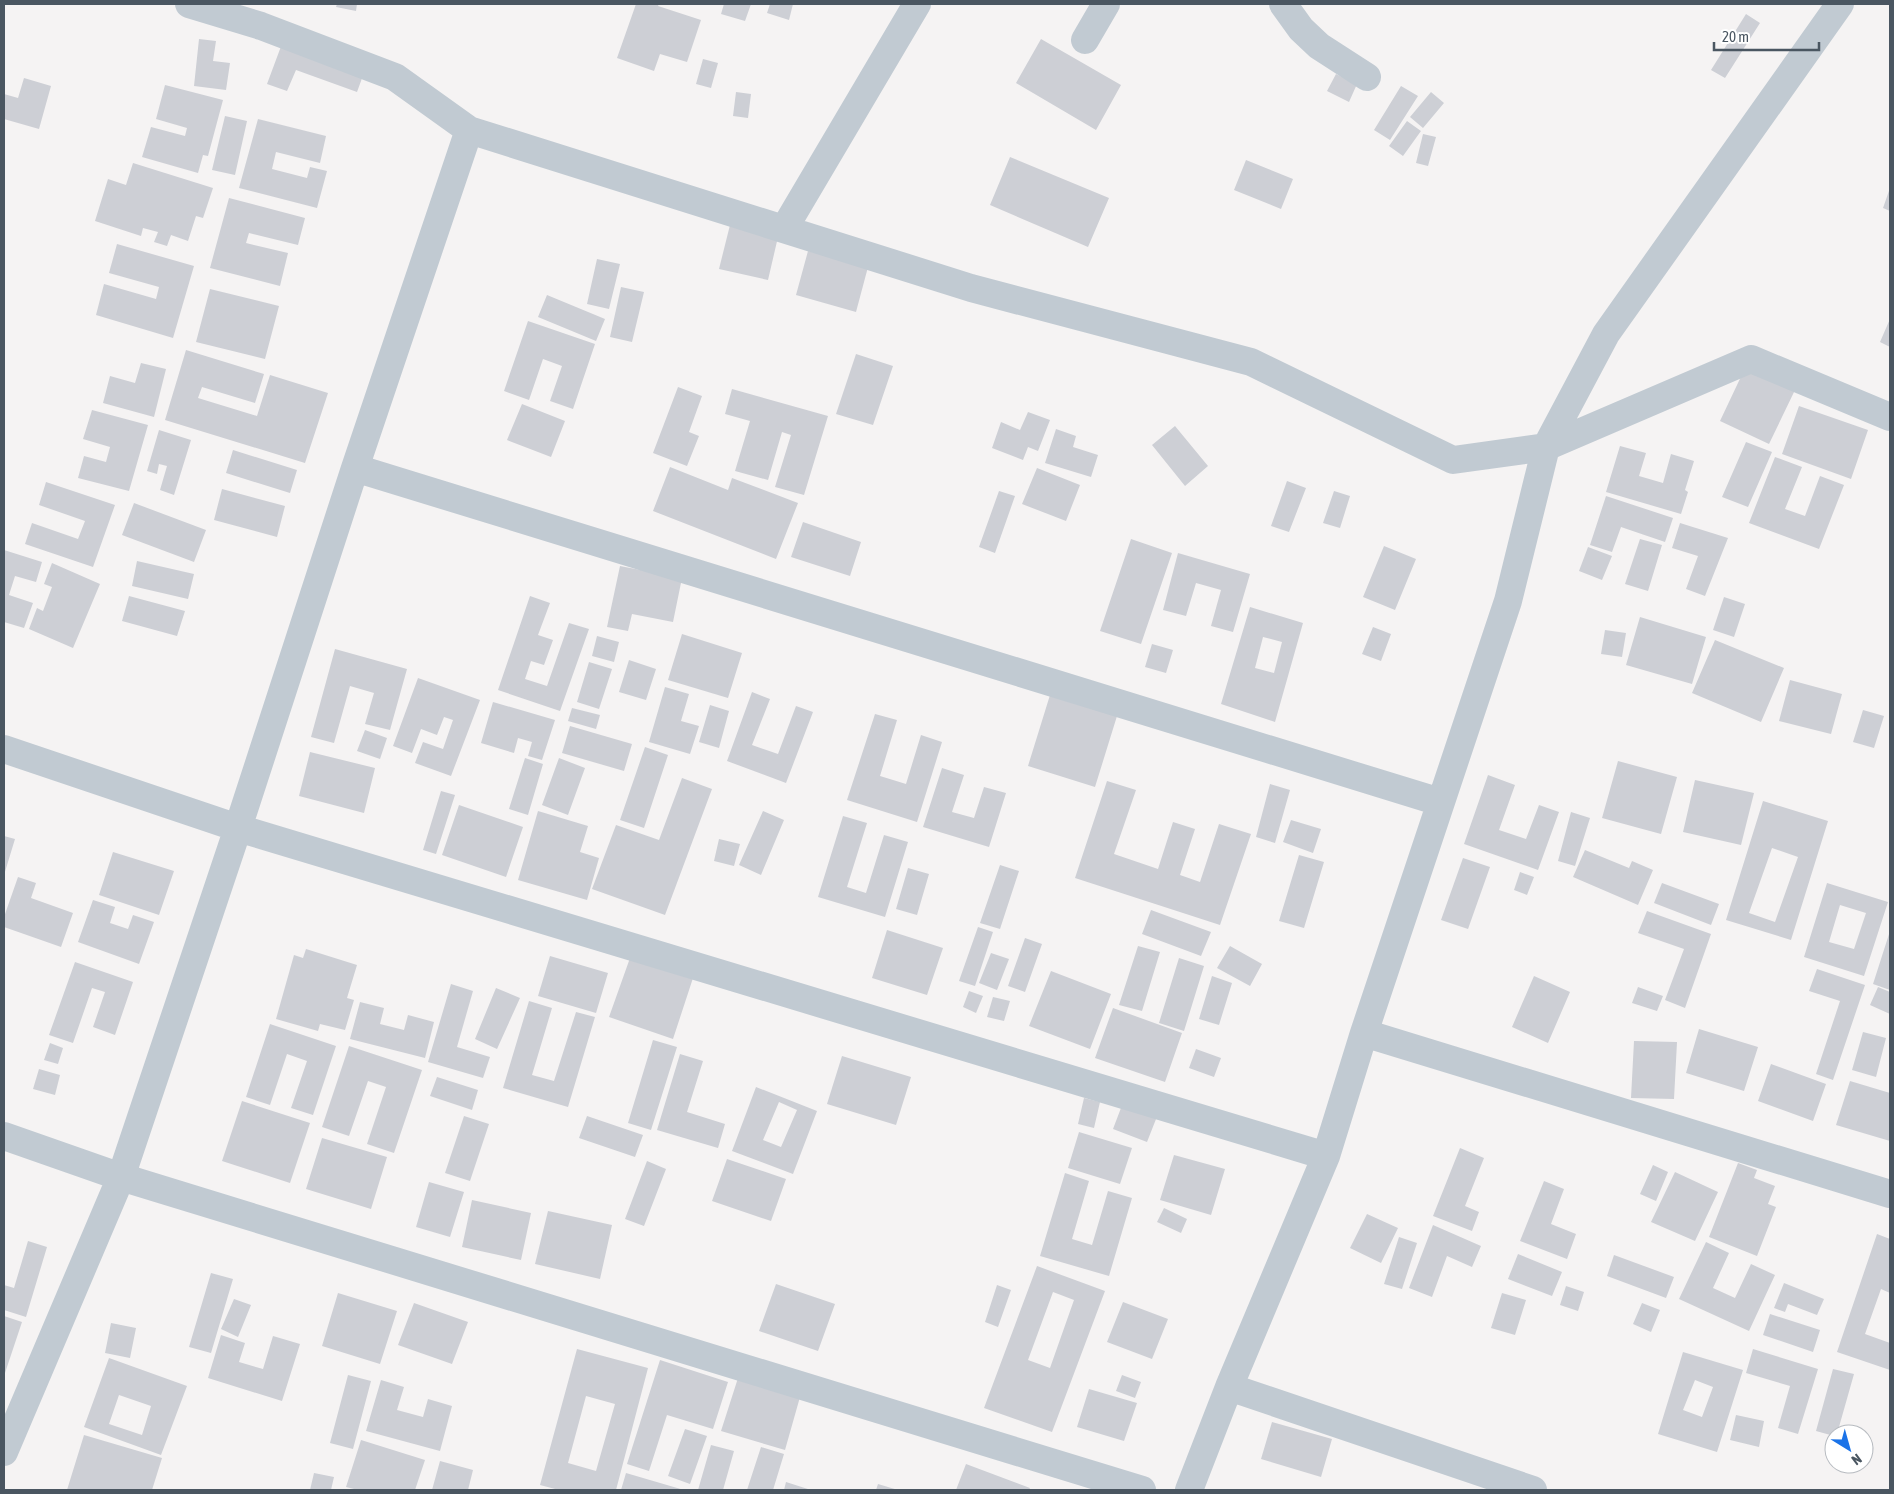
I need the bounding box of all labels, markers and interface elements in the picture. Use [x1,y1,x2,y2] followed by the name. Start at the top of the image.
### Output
[1714,20,1819,52] scale bar
[1722,28,1749,45] text: 20 m
[1824,1424,1874,1474] north arrow
[1849,1451,1865,1468] text: N

